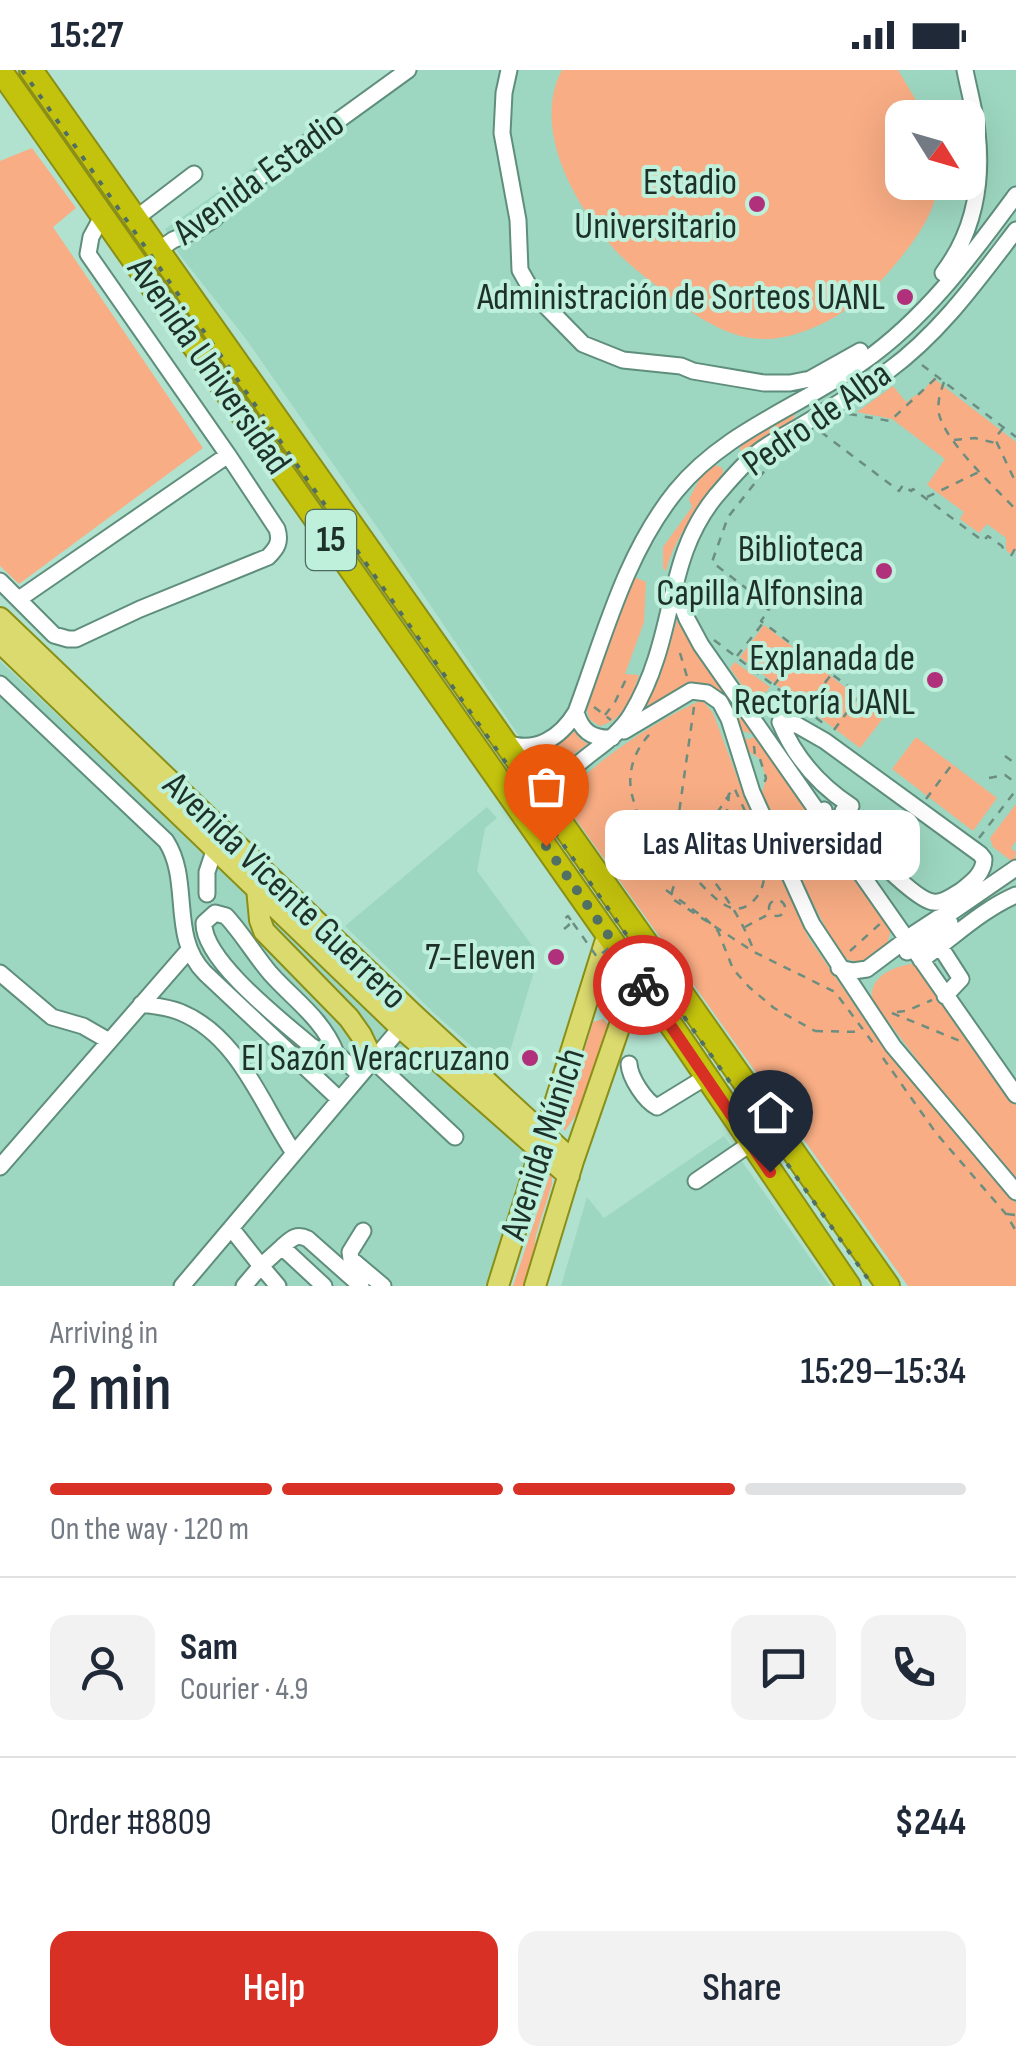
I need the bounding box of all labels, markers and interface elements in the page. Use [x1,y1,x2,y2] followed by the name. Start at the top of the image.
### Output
[50,13,123,58] text: 15:27
[885,100,985,200] north arrow
[885,100,985,200] map controls
[164,101,353,255] street label: Avenida Estadio
[574,160,737,249] place label: Estadio Universitario
[746,193,768,215] marker: Estadio Universitario
[117,248,300,483] street label: Avenida Universidad
[476,275,885,320] place label: Administración de Sorteos UANL
[894,286,916,308] marker: Administración de Sorteos UANL
[734,352,900,486] street label: Pedro de Alba
[306,510,356,570] road number: 15
[656,527,864,616] place label: Biblioteca Capilla Alfonsina
[873,560,895,582] marker: Biblioteca Capilla Alfonsina
[734,636,915,725] place label: Explanada de Rectoría UANL
[924,669,946,691] marker: Explanada de Rectoría UANL
[504,744,589,847] pin
[519,759,574,814] icon: bag
[153,762,416,1019] street label: Avenida Vicente Guerrero
[606,811,921,881] callout: Las Alitas Universidad
[642,825,883,864] text: Las Alitas Universidad
[425,935,536,980] place label: 7-Eleven
[593,935,693,1035] courier
[545,946,567,968] marker: 7-Eleven
[616,958,671,1013] icon: bike
[241,1036,510,1081] place label: El Sazón Veracruzano
[491,1043,595,1246] street label: Avenida Múnich
[519,1047,541,1069] marker: El Sazón Veracruzano
[728,1070,813,1173] pin
[743,1085,798,1140] icon: home
[50,1314,158,1353] text: Arriving in
[800,1349,966,1394] text: 15:29–15:34
[50,1351,172,1429] text: 2 min
[50,1510,249,1549] text: On the way · 120 m
[50,1615,155,1720] button: person
[731,1615,836,1720] button: chat
[861,1615,966,1720] button: phone
[180,1625,238,1670] text: Sam
[180,1670,308,1709] text: Courier · 4.9
[50,1800,212,1845] text: Order #8809
[895,1800,966,1845] text: $244
[50,1931,498,2046] button: Help
[518,1931,966,2046] button: Share

